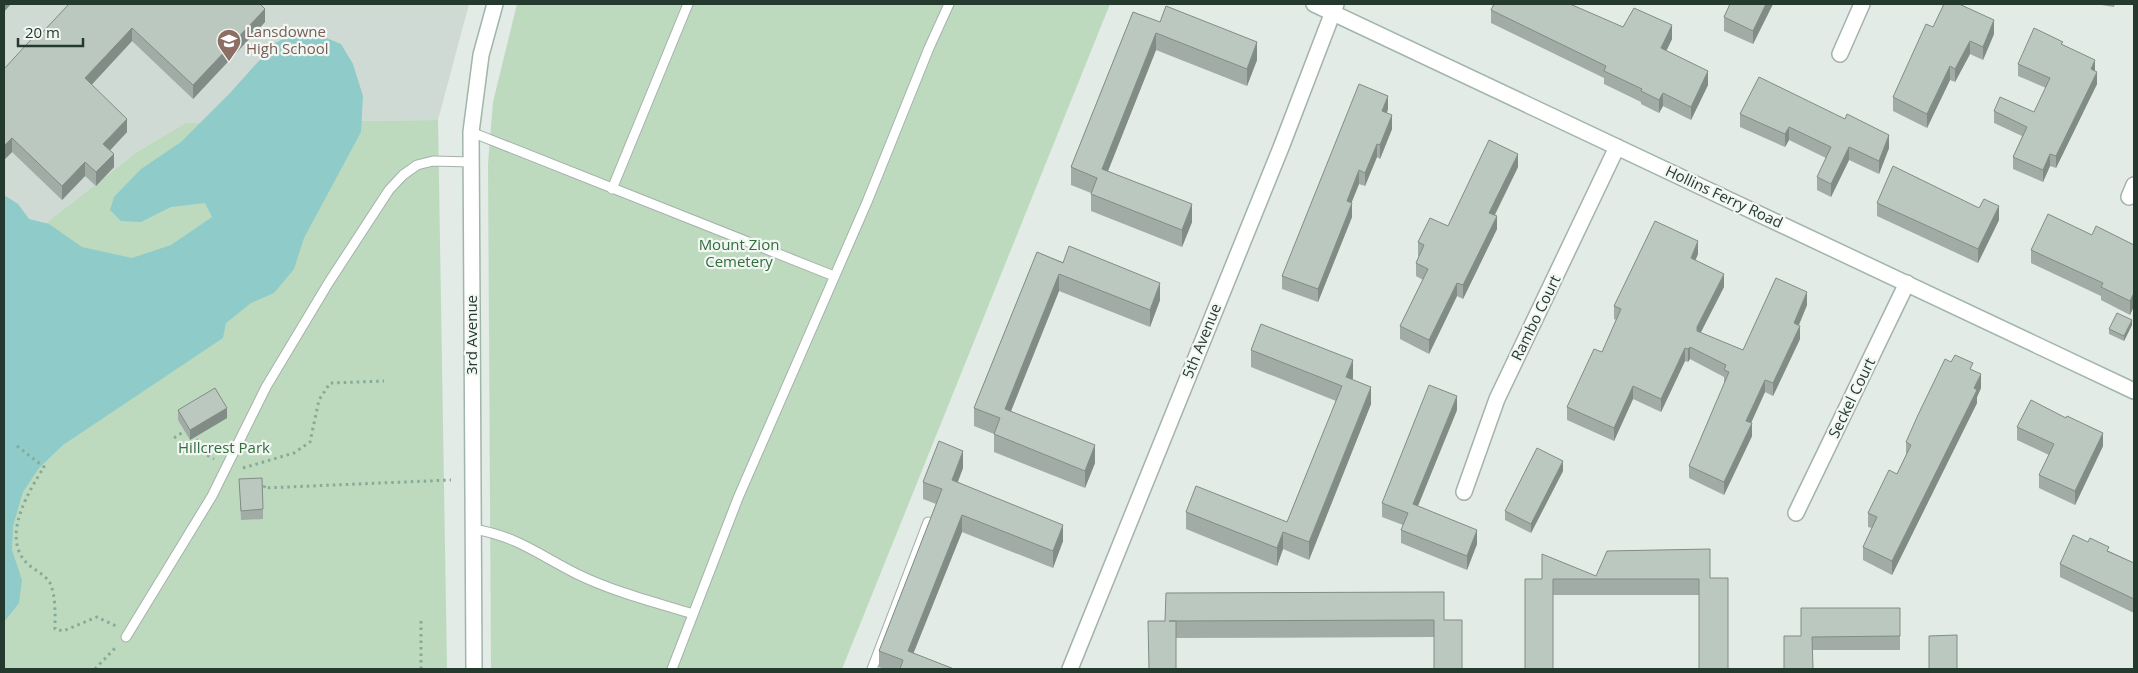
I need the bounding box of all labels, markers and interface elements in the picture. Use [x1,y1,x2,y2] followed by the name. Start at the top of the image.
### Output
[18,15,82,47] scale bar
[246,21,329,58] place label: Lansdowne High School
[25,22,60,42] text: 20 m
[216,28,242,62] school or university icon: Lansdowne High School
[1662,160,1786,232] street label: Hollins Ferry Road
[699,234,779,271] park label: Mount Zion Cemetery
[1506,272,1564,364] street label: Rambo Court
[461,295,481,375] street label: 3rd Avenue
[1177,300,1225,381] street label: 5th Avenue
[1823,354,1879,441] street label: Seckel Court
[178,437,270,457] park label: Hillcrest Park

